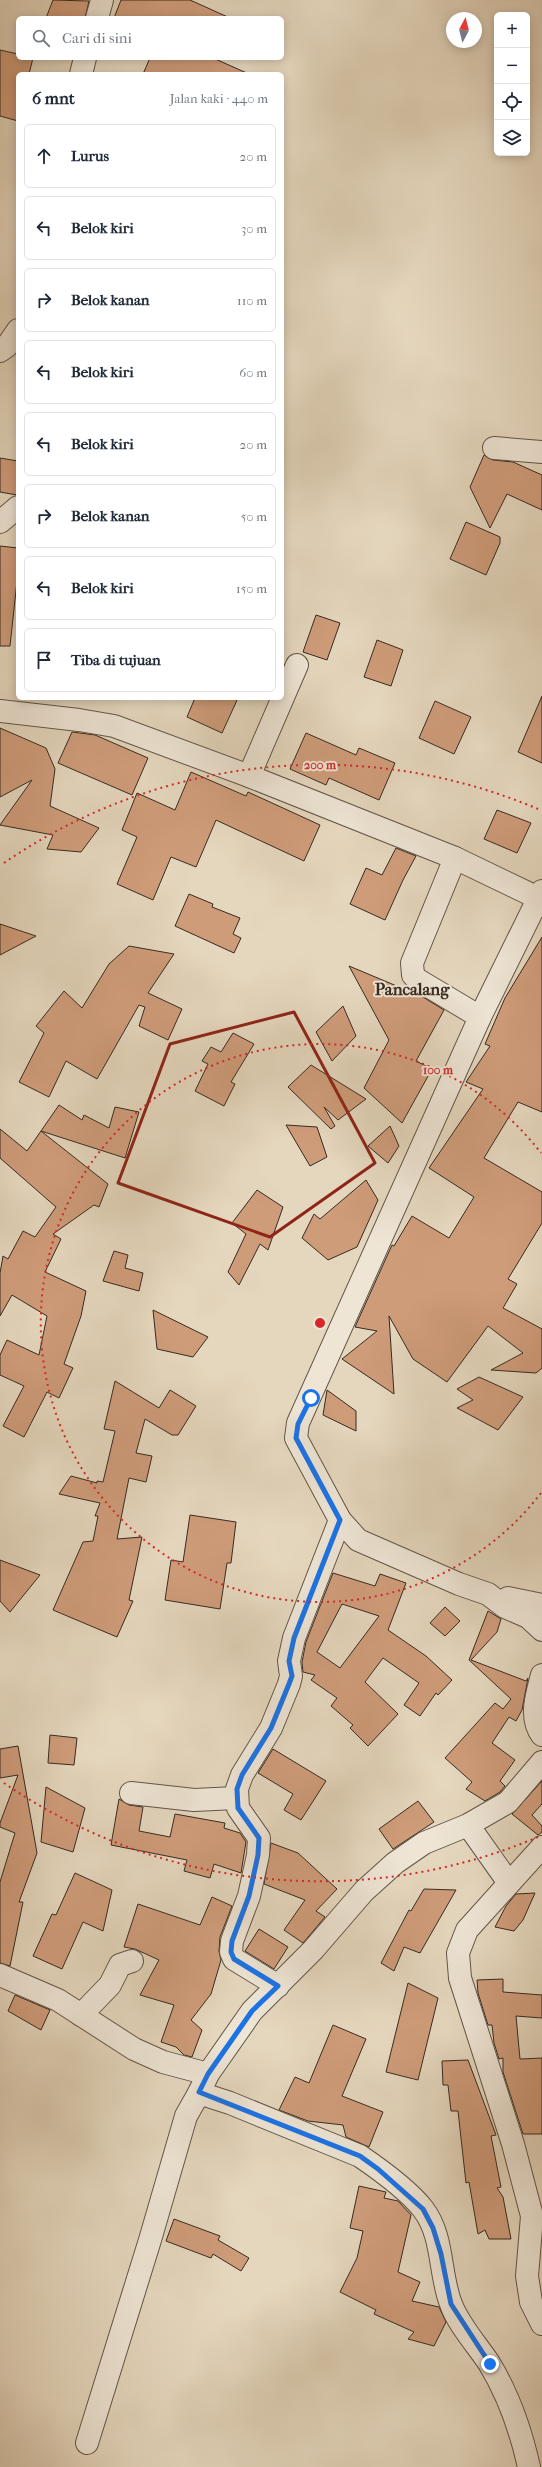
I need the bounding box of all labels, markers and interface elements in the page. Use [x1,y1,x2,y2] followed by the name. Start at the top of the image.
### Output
[446,12,482,48] north arrow
[494,12,530,156] map controls
[494,12,530,48] button: +
[16,16,284,60] search box
[30,27,52,49] icon: search
[62,29,132,47] text: Cari di sini
[494,48,530,84] button: −
[494,84,530,120] button: locate
[32,88,75,108] text: 6 mnt
[170,91,268,106] text: Jalan kaki · 440 m
[494,120,530,156] button: layers
[33,145,55,167] icon: ahead
[71,147,109,165] text: Lurus
[240,149,267,164] text: 20 m
[33,217,55,239] icon: left
[71,219,134,237] text: Belok kiri
[241,221,267,236] text: 30 m
[33,289,55,311] icon: right
[71,291,150,309] text: Belok kanan
[237,293,267,308] text: 110 m
[33,361,55,383] icon: left
[71,363,134,381] text: Belok kiri
[239,365,267,380] text: 60 m
[33,433,55,455] icon: left
[71,435,134,453] text: Belok kiri
[240,437,267,452] text: 20 m
[33,505,55,527] icon: right
[71,507,150,525] text: Belok kanan
[241,509,267,524] text: 50 m
[33,577,55,599] icon: left
[71,579,134,597] text: Belok kiri
[236,581,267,596] text: 150 m
[33,649,55,671] icon: arrive
[71,651,161,669] text: Tiba di tujuan
[304,758,337,772] text: 200 m
[375,979,450,1000] district label: Pancalang
[423,1063,454,1077] text: 100 m
[313,1316,327,1330] centre of rings
[302,1389,320,1407] route start
[481,2355,499,2373] route end

